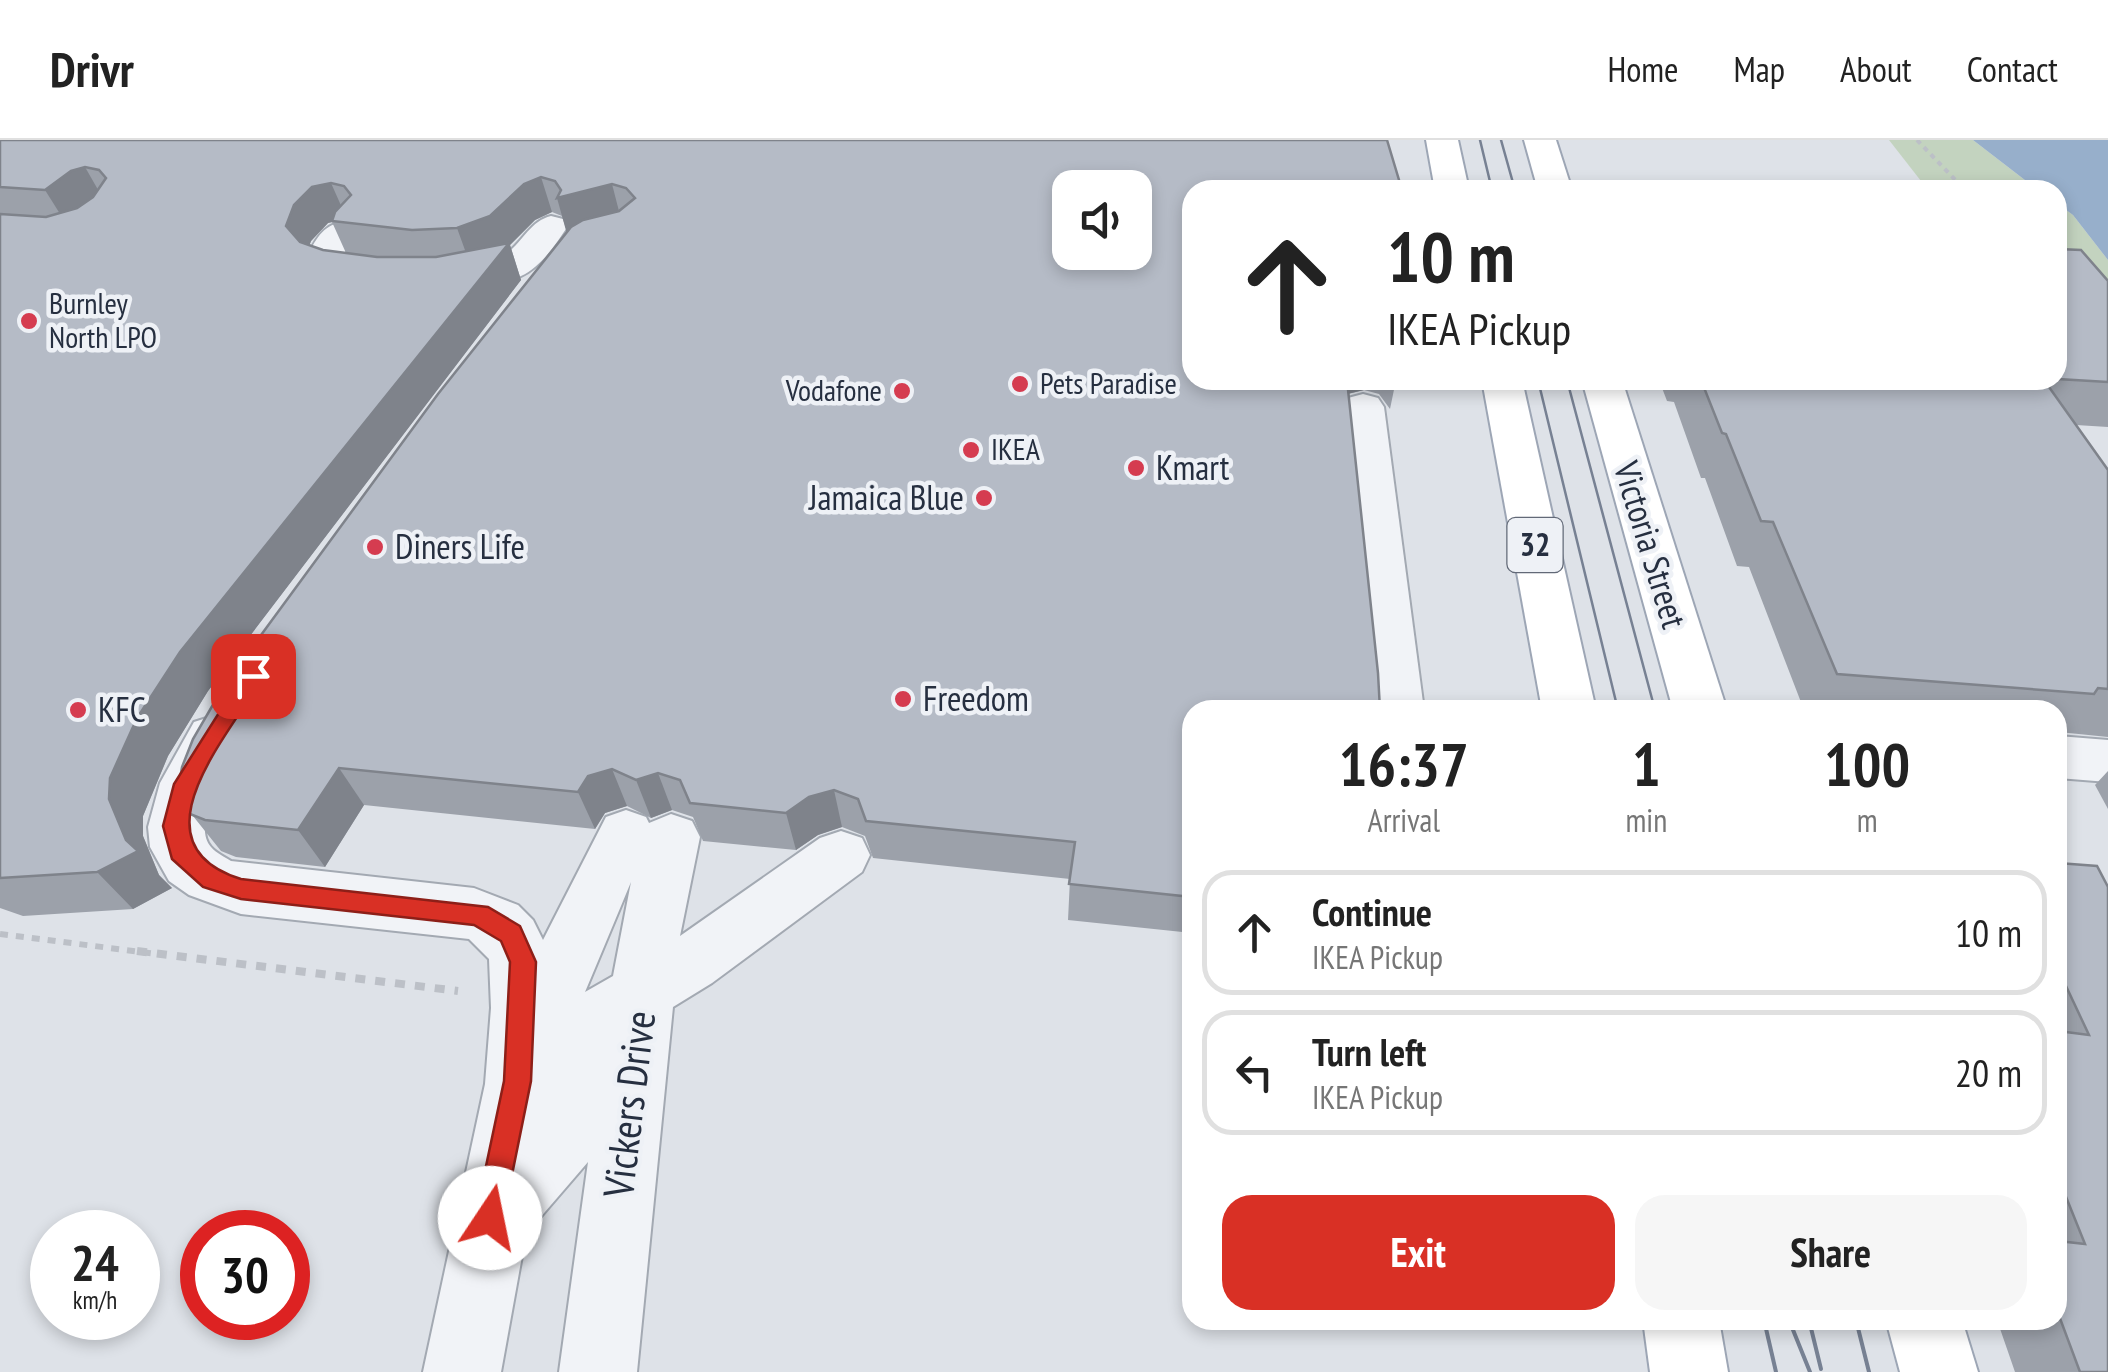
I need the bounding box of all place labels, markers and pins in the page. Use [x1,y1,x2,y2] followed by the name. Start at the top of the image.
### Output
[49,283,157,356] place label: Burnley North LPO
[18,310,40,332] marker: Burnley North LPO
[1040,363,1177,402] place label: Pets Paradise
[785,370,882,409] place label: Vodafone
[1009,373,1031,395] marker: Pets Paradise
[891,380,913,402] marker: Vodafone
[991,429,1041,468] place label: IKEA
[960,439,982,461] marker: IKEA
[1156,444,1230,490] place label: Kmart
[1125,457,1147,479] marker: Kmart
[808,474,964,520] place label: Jamaica Blue
[973,487,995,509] marker: Jamaica Blue
[395,523,525,569] place label: Diners Life
[364,536,386,558] marker: Diners Life
[211,634,296,719] pin
[923,675,1029,721] place label: Freedom
[98,686,146,732] place label: KFC
[892,688,914,710] marker: Freedom
[67,699,89,721] marker: KFC

